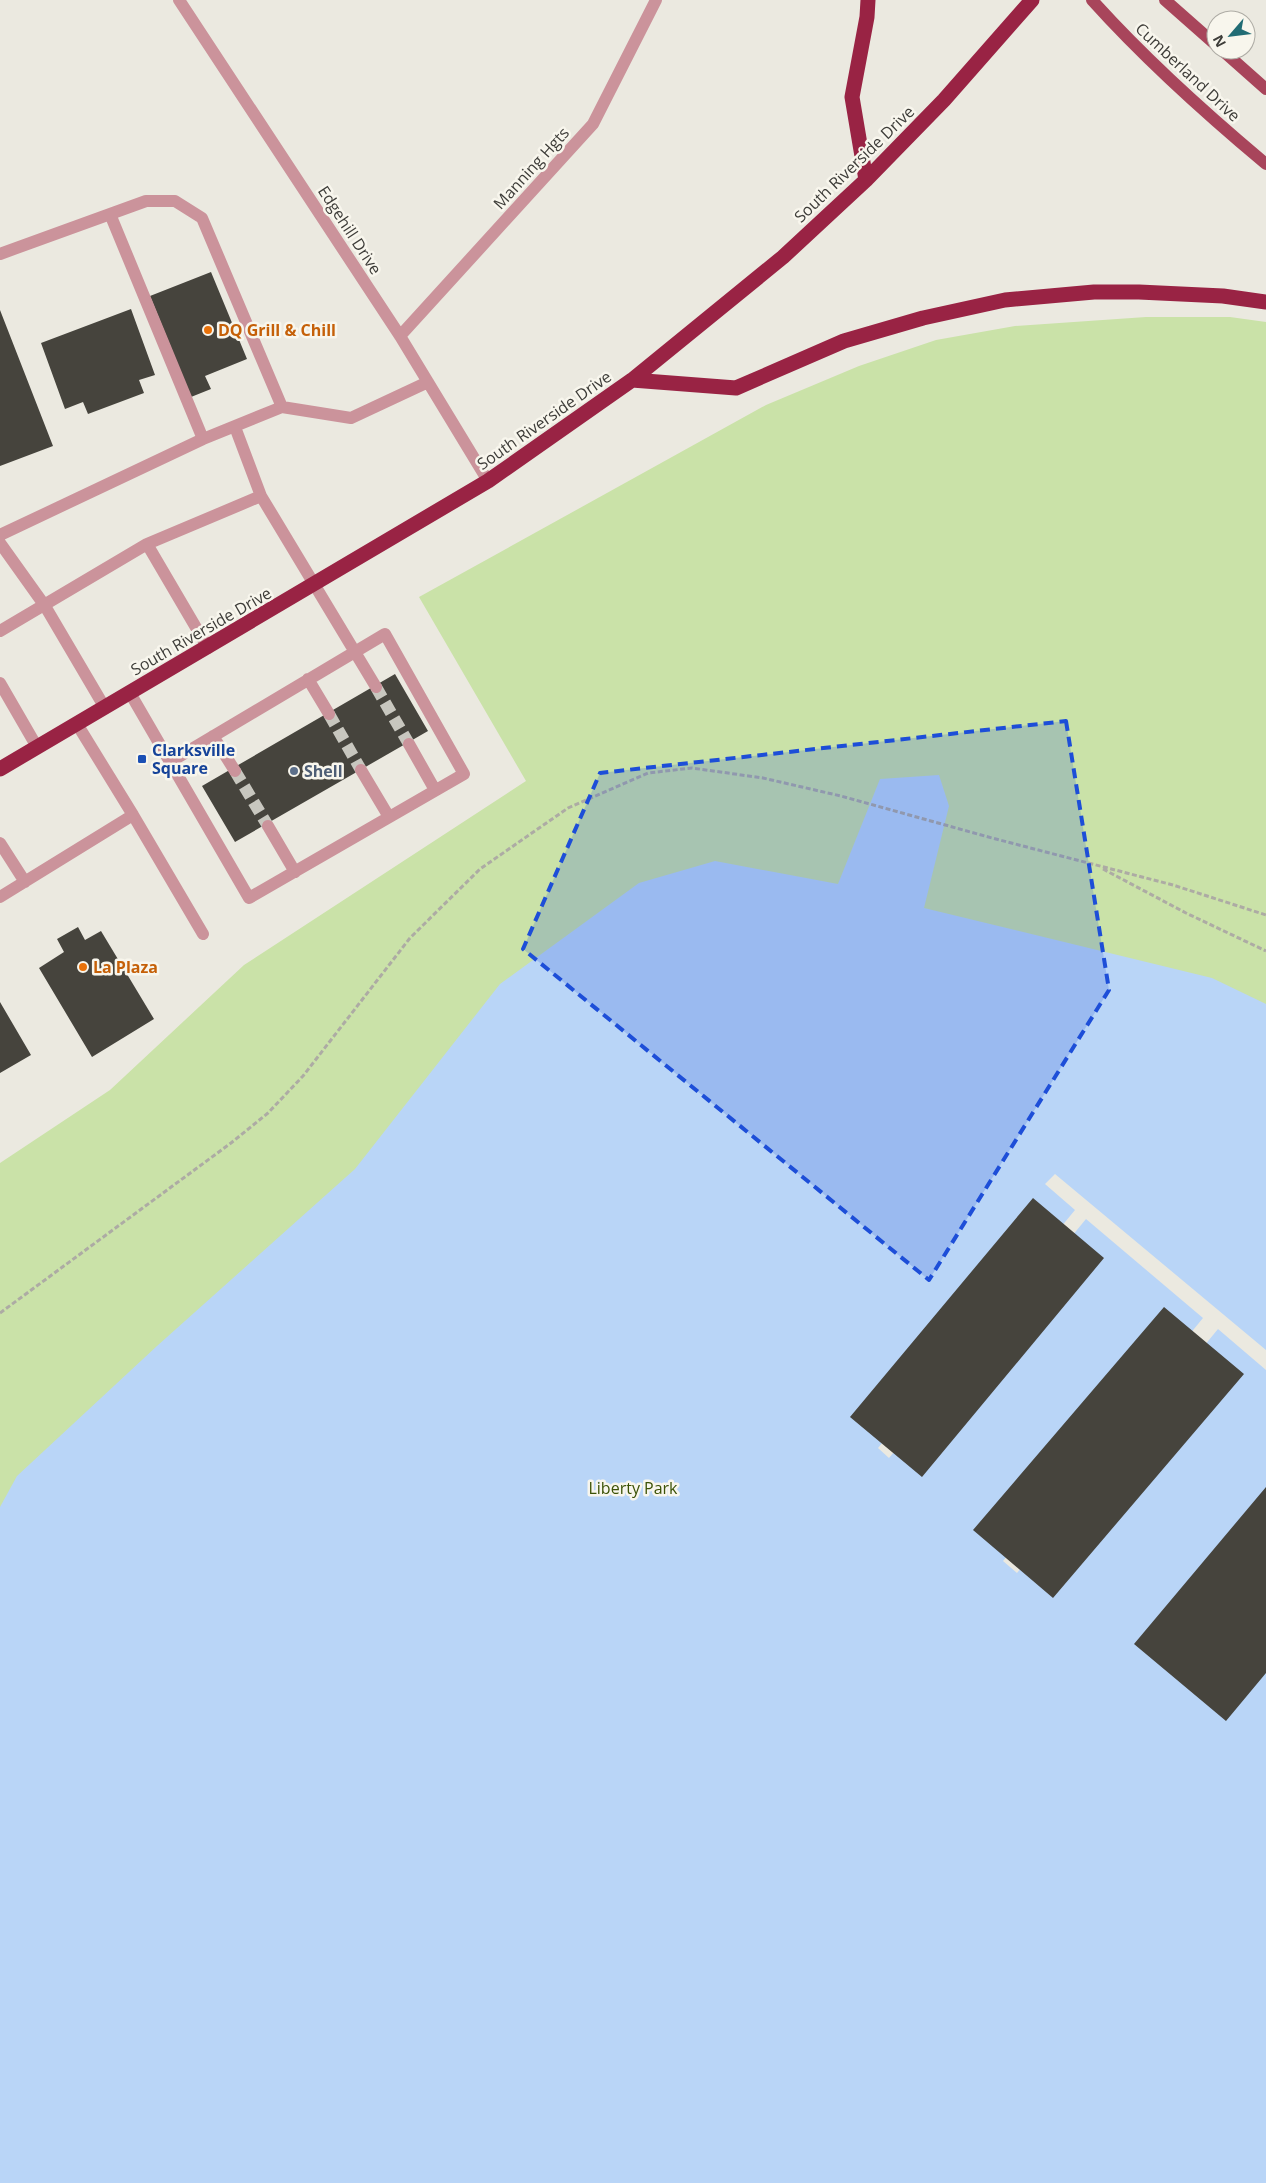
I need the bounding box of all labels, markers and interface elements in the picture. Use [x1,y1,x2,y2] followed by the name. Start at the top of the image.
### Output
[1206,10,1256,60] north arrow
[1131,18,1245,126] street label: Cumberland Drive
[1208,32,1230,51] text: N
[789,101,919,227] street label: South Riverside Drive
[488,122,574,214] street label: Manning Hgts
[313,181,387,279] street label: Edgehill Drive
[218,319,336,341] place label: DQ Grill & Chill
[202,324,214,336] marker: DQ Grill & Chill
[473,365,615,475] street label: South Riverside Drive
[127,582,275,680] street label: South Riverside Drive
[152,739,235,779] place label: Clarksville Square
[136,753,148,765] marker: Clarksville Square
[304,760,343,782] place label: Shell
[288,765,300,777] marker: Shell
[93,956,158,978] place label: La Plaza
[77,961,89,973] marker: La Plaza
[588,1477,678,1499] park label: Liberty Park

